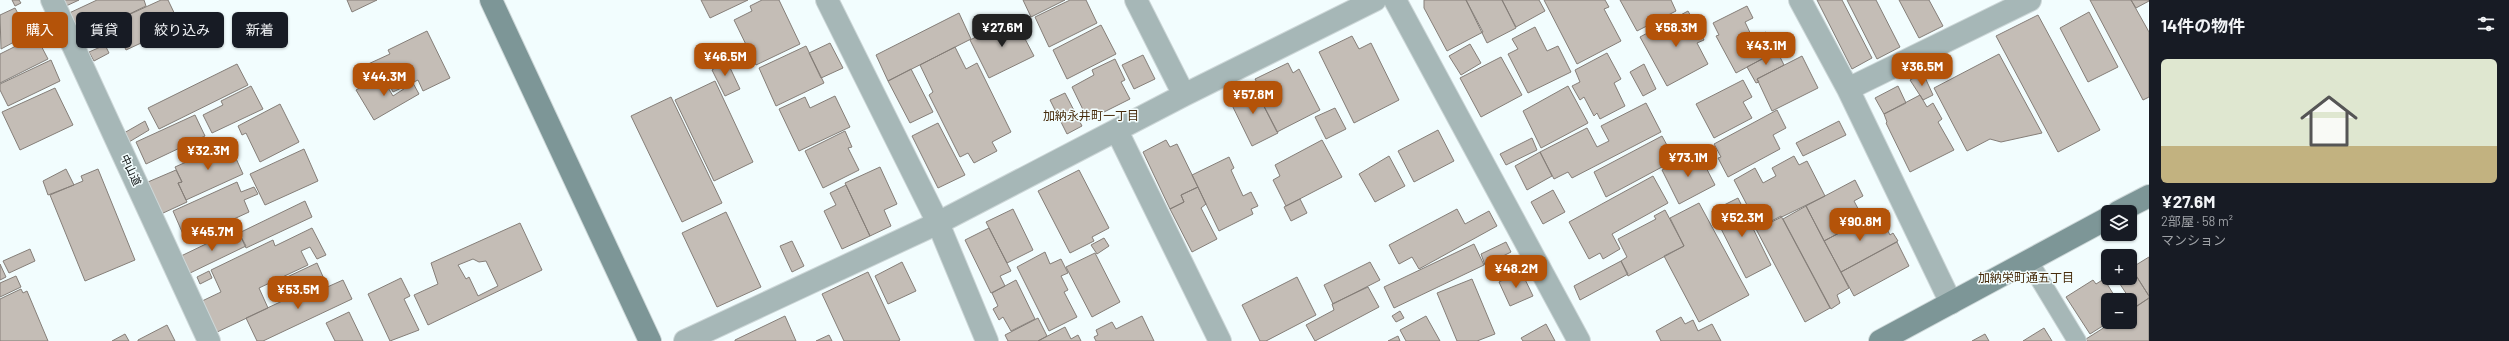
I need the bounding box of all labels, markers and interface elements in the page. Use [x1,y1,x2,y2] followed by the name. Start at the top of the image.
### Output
[12,12,68,48] chip: 購入
[76,12,132,48] chip: 賃貸
[140,12,224,48] chip: 絞り込み
[232,12,288,48] chip: 新着
[2475,13,2497,35] icon: filters
[969,14,1035,48] pin: ¥27.6M
[1643,14,1709,48] pin: ¥58.3M
[2161,15,2245,35] text: 14件の物件
[981,19,1023,35] text: ¥27.6M
[1655,19,1697,35] text: ¥58.3M
[1733,32,1799,66] pin: ¥43.1M
[1745,37,1787,53] text: ¥43.1M
[692,43,758,77] pin: ¥46.5M
[703,48,747,64] text: ¥46.5M
[1889,53,1955,87] pin: ¥36.5M
[1901,58,1943,74] text: ¥36.5M
[351,63,417,97] pin: ¥44.3M
[362,68,406,84] text: ¥44.3M
[1220,81,1286,115] pin: ¥57.8M
[2293,85,2365,157] icon: home
[1232,86,1274,102] text: ¥57.8M
[1043,108,1139,122] district label: 加納永井町一丁目
[175,137,241,171] pin: ¥32.3M
[186,142,230,158] text: ¥32.3M
[1655,144,1721,178] pin: ¥73.1M
[1668,149,1708,165] text: ¥73.1M
[119,152,144,187] street label: 中山道
[2161,191,2215,211] text: ¥27.6M
[1709,204,1775,238] pin: ¥52.3M
[2101,205,2137,329] map controls
[2101,205,2137,241] button: layers
[1827,208,1893,242] pin: ¥90.8M
[1720,209,1764,225] text: ¥52.3M
[1838,213,1882,229] text: ¥90.8M
[2161,213,2233,229] text: 2部屋 · 58 m²
[179,218,245,252] pin: ¥45.7M
[190,223,234,239] text: ¥45.7M
[2161,232,2226,248] text: マンション
[2101,249,2137,285] button: +
[1483,255,1549,289] pin: ¥48.2M
[1494,260,1538,276] text: ¥48.2M
[1978,270,2074,284] district label: 加納栄町通五丁目
[265,276,331,310] pin: ¥53.5M
[277,281,319,297] text: ¥53.5M
[2101,293,2137,329] button: −

